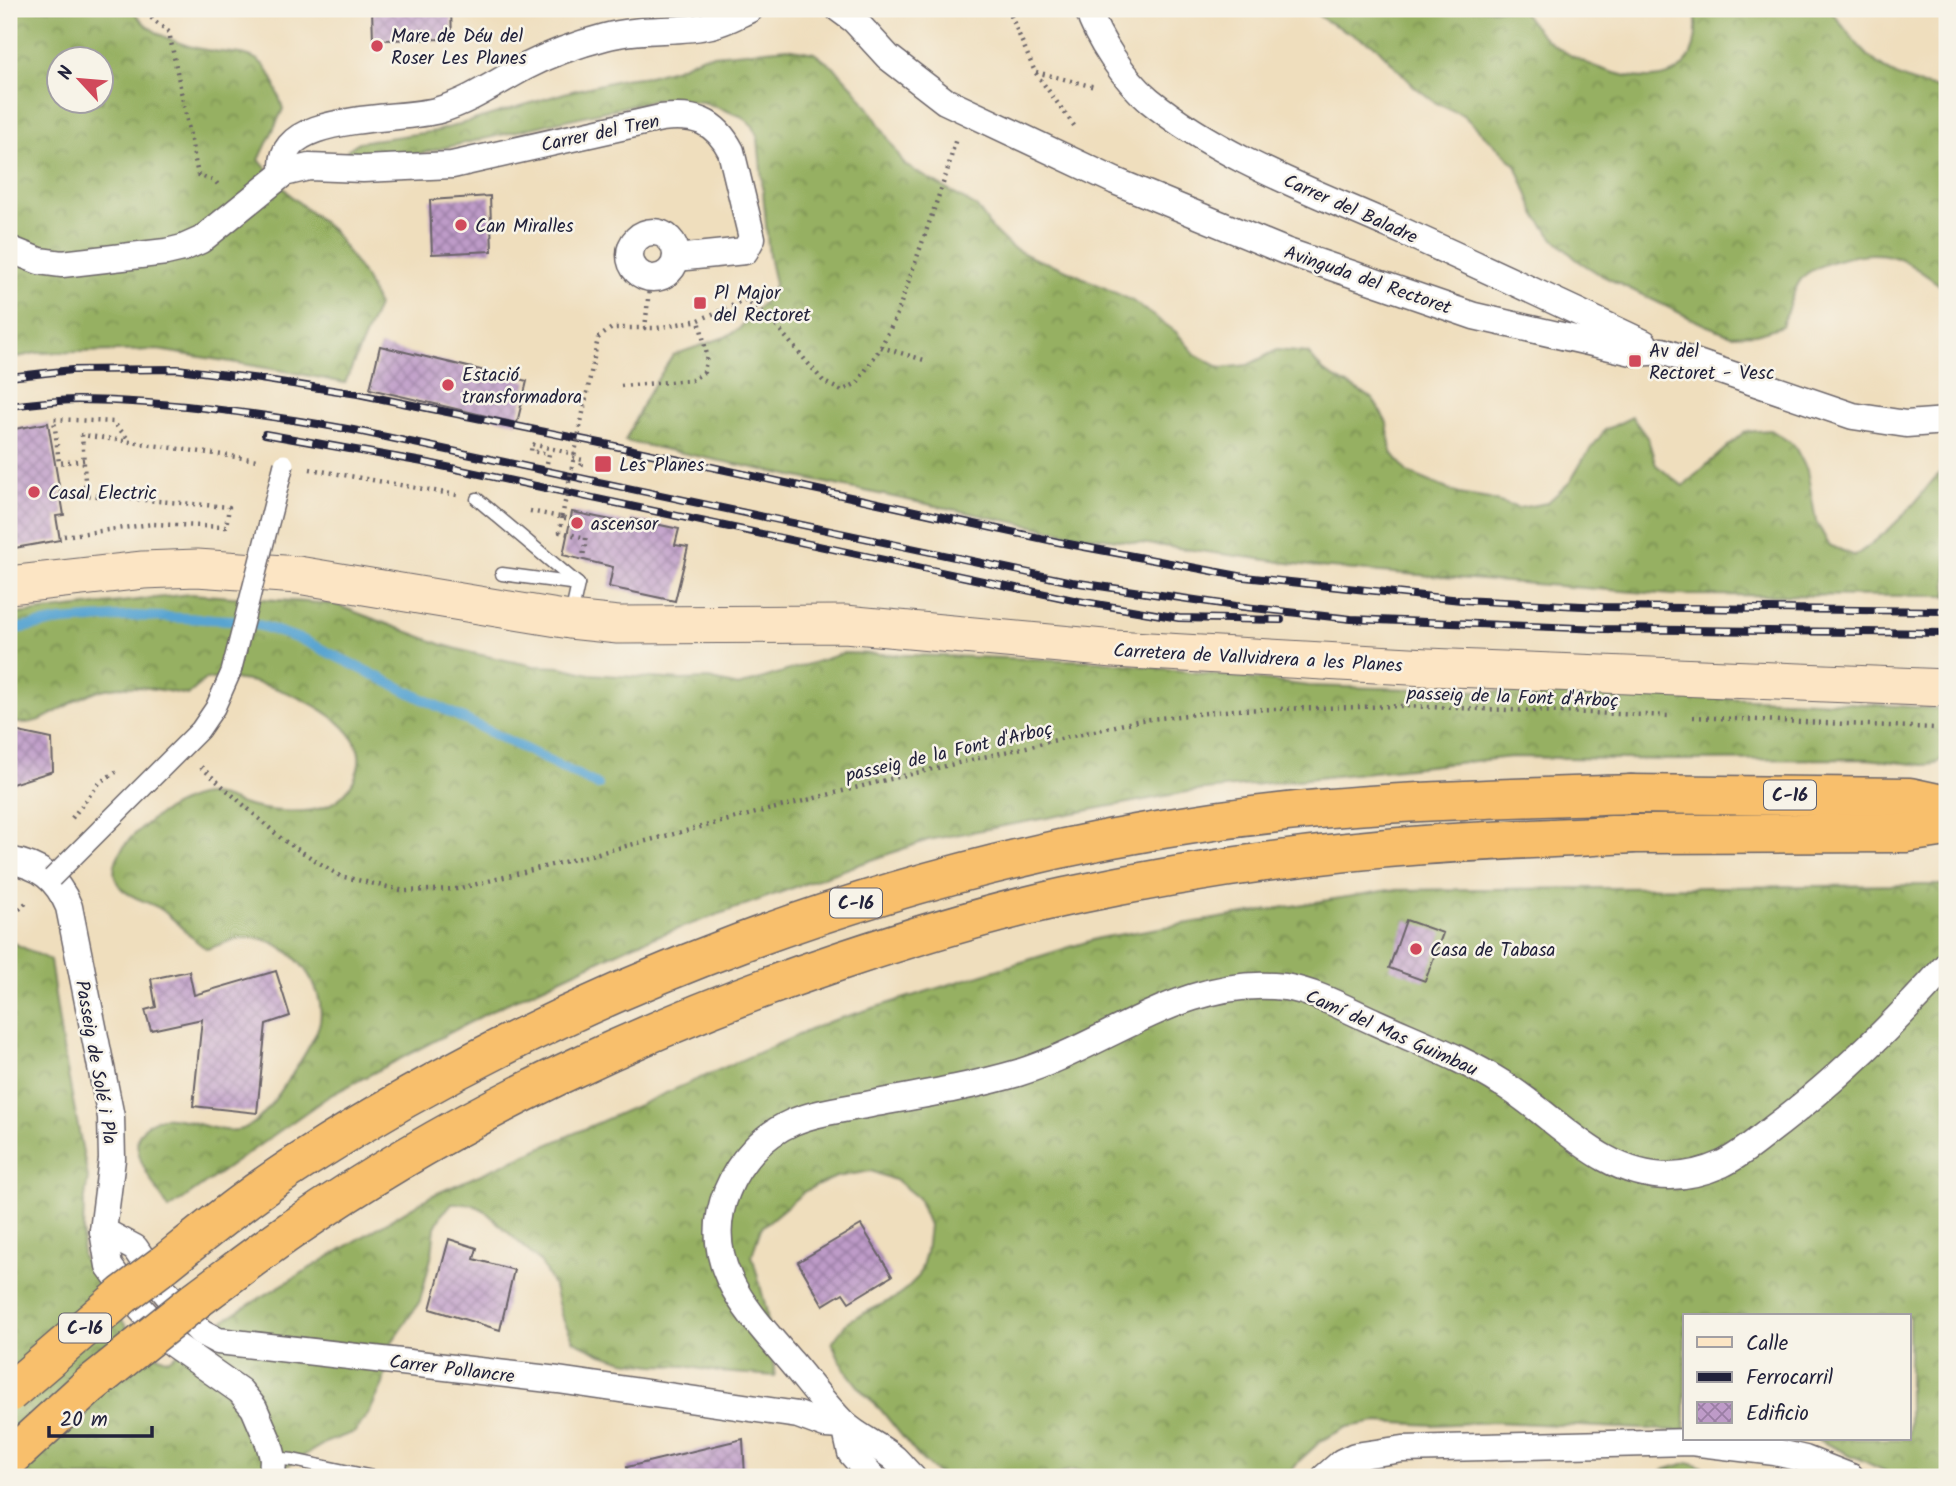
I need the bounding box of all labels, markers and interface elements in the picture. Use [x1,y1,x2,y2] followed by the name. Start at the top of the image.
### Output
[391,22,527,74] place label: Mare de Déu del Roser Les Planes
[369,38,385,54] marker: Mare de Déu del Roser Les Planes
[46,46,116,116] north arrow
[50,61,83,85] text: N
[538,107,663,161] street label: Carrer del Tren
[1278,167,1423,253] street label: Carrer del Baladre
[475,212,574,242] place label: Can Miralles
[453,217,469,233] marker: Can Miralles
[1280,238,1456,324] street label: Avinguda del Rectoret
[714,279,811,331] place label: Pl Major del Rectoret
[692,295,708,311] marker: Pl Major del Rectoret
[1649,337,1774,389] place label: Av del Rectoret - Vesc
[1627,353,1643,369] marker: Av del Rectoret - Vesc
[462,361,582,413] place label: Estació transformadora
[440,377,456,393] marker: Estació transformadora
[619,451,704,481] place label: Les Planes
[593,454,613,474] marker: Les Planes
[48,479,157,509] place label: Casal Electric
[26,484,42,500] marker: Casal Electric
[591,510,660,540] place label: ascensor
[569,515,585,531] marker: ascensor
[1112,636,1403,682] street label: Carretera de Vallvidrera a les Planes
[1406,679,1619,717] street label: passeig de la Font d'Arboç
[842,715,1056,792] street label: passeig de la Font d'Arboç
[1764,780,1816,810] road number: C-16
[830,888,882,918] road number: C-16
[1430,936,1556,966] place label: Casa de Tabasa
[1408,941,1424,957] marker: Casa de Tabasa
[66,978,124,1147] street label: Passeig de Solé i Pla
[1300,982,1482,1085] street label: Camí del Mas Guimbau
[59,1314,111,1343] road number: C-16
[1683,1314,1910,1440] legend
[1746,1328,1789,1361] text: Calle
[387,1347,517,1393] street label: Carrer Pollancre
[1746,1362,1833,1395] text: Ferrocarril
[49,1395,152,1439] scale bar
[1746,1398,1809,1431] text: Edificio
[60,1404,108,1437] text: 20 m

